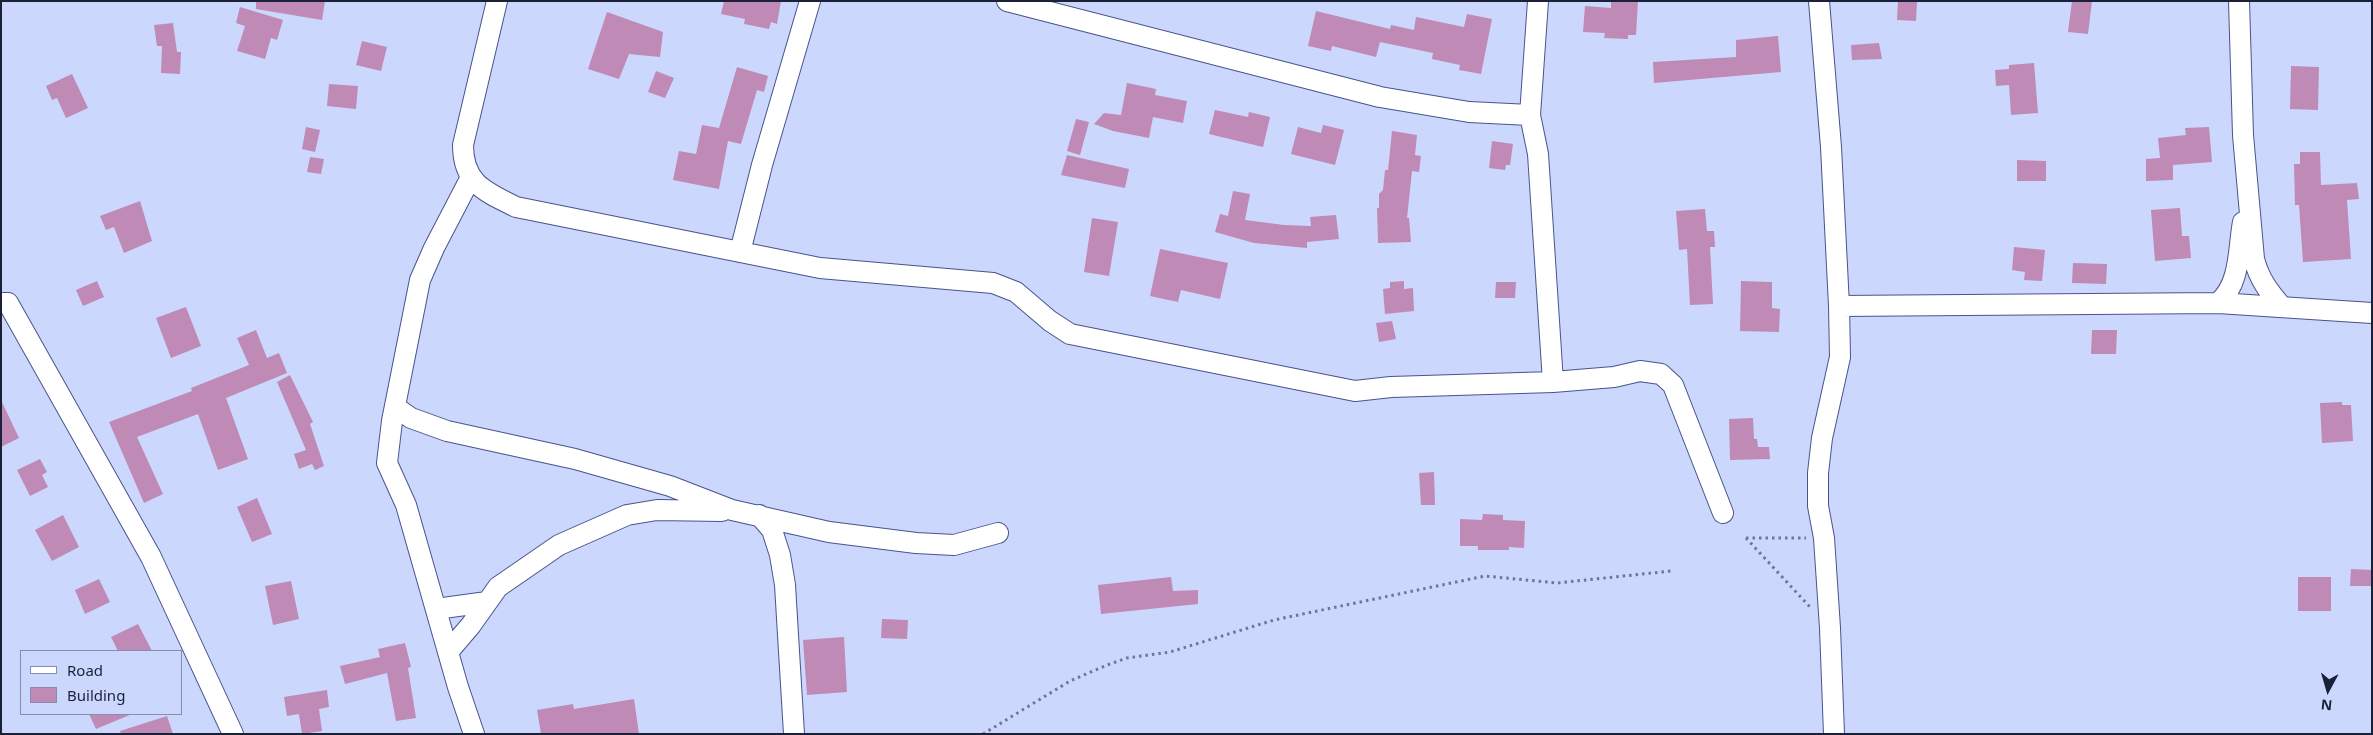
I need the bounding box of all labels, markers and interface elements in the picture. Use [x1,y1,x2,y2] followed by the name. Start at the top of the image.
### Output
[20,650,182,715] legend
[67,660,103,680] text: Road
[2303,665,2353,715] north arrow
[67,685,125,705] text: Building
[2320,695,2333,715] text: N

